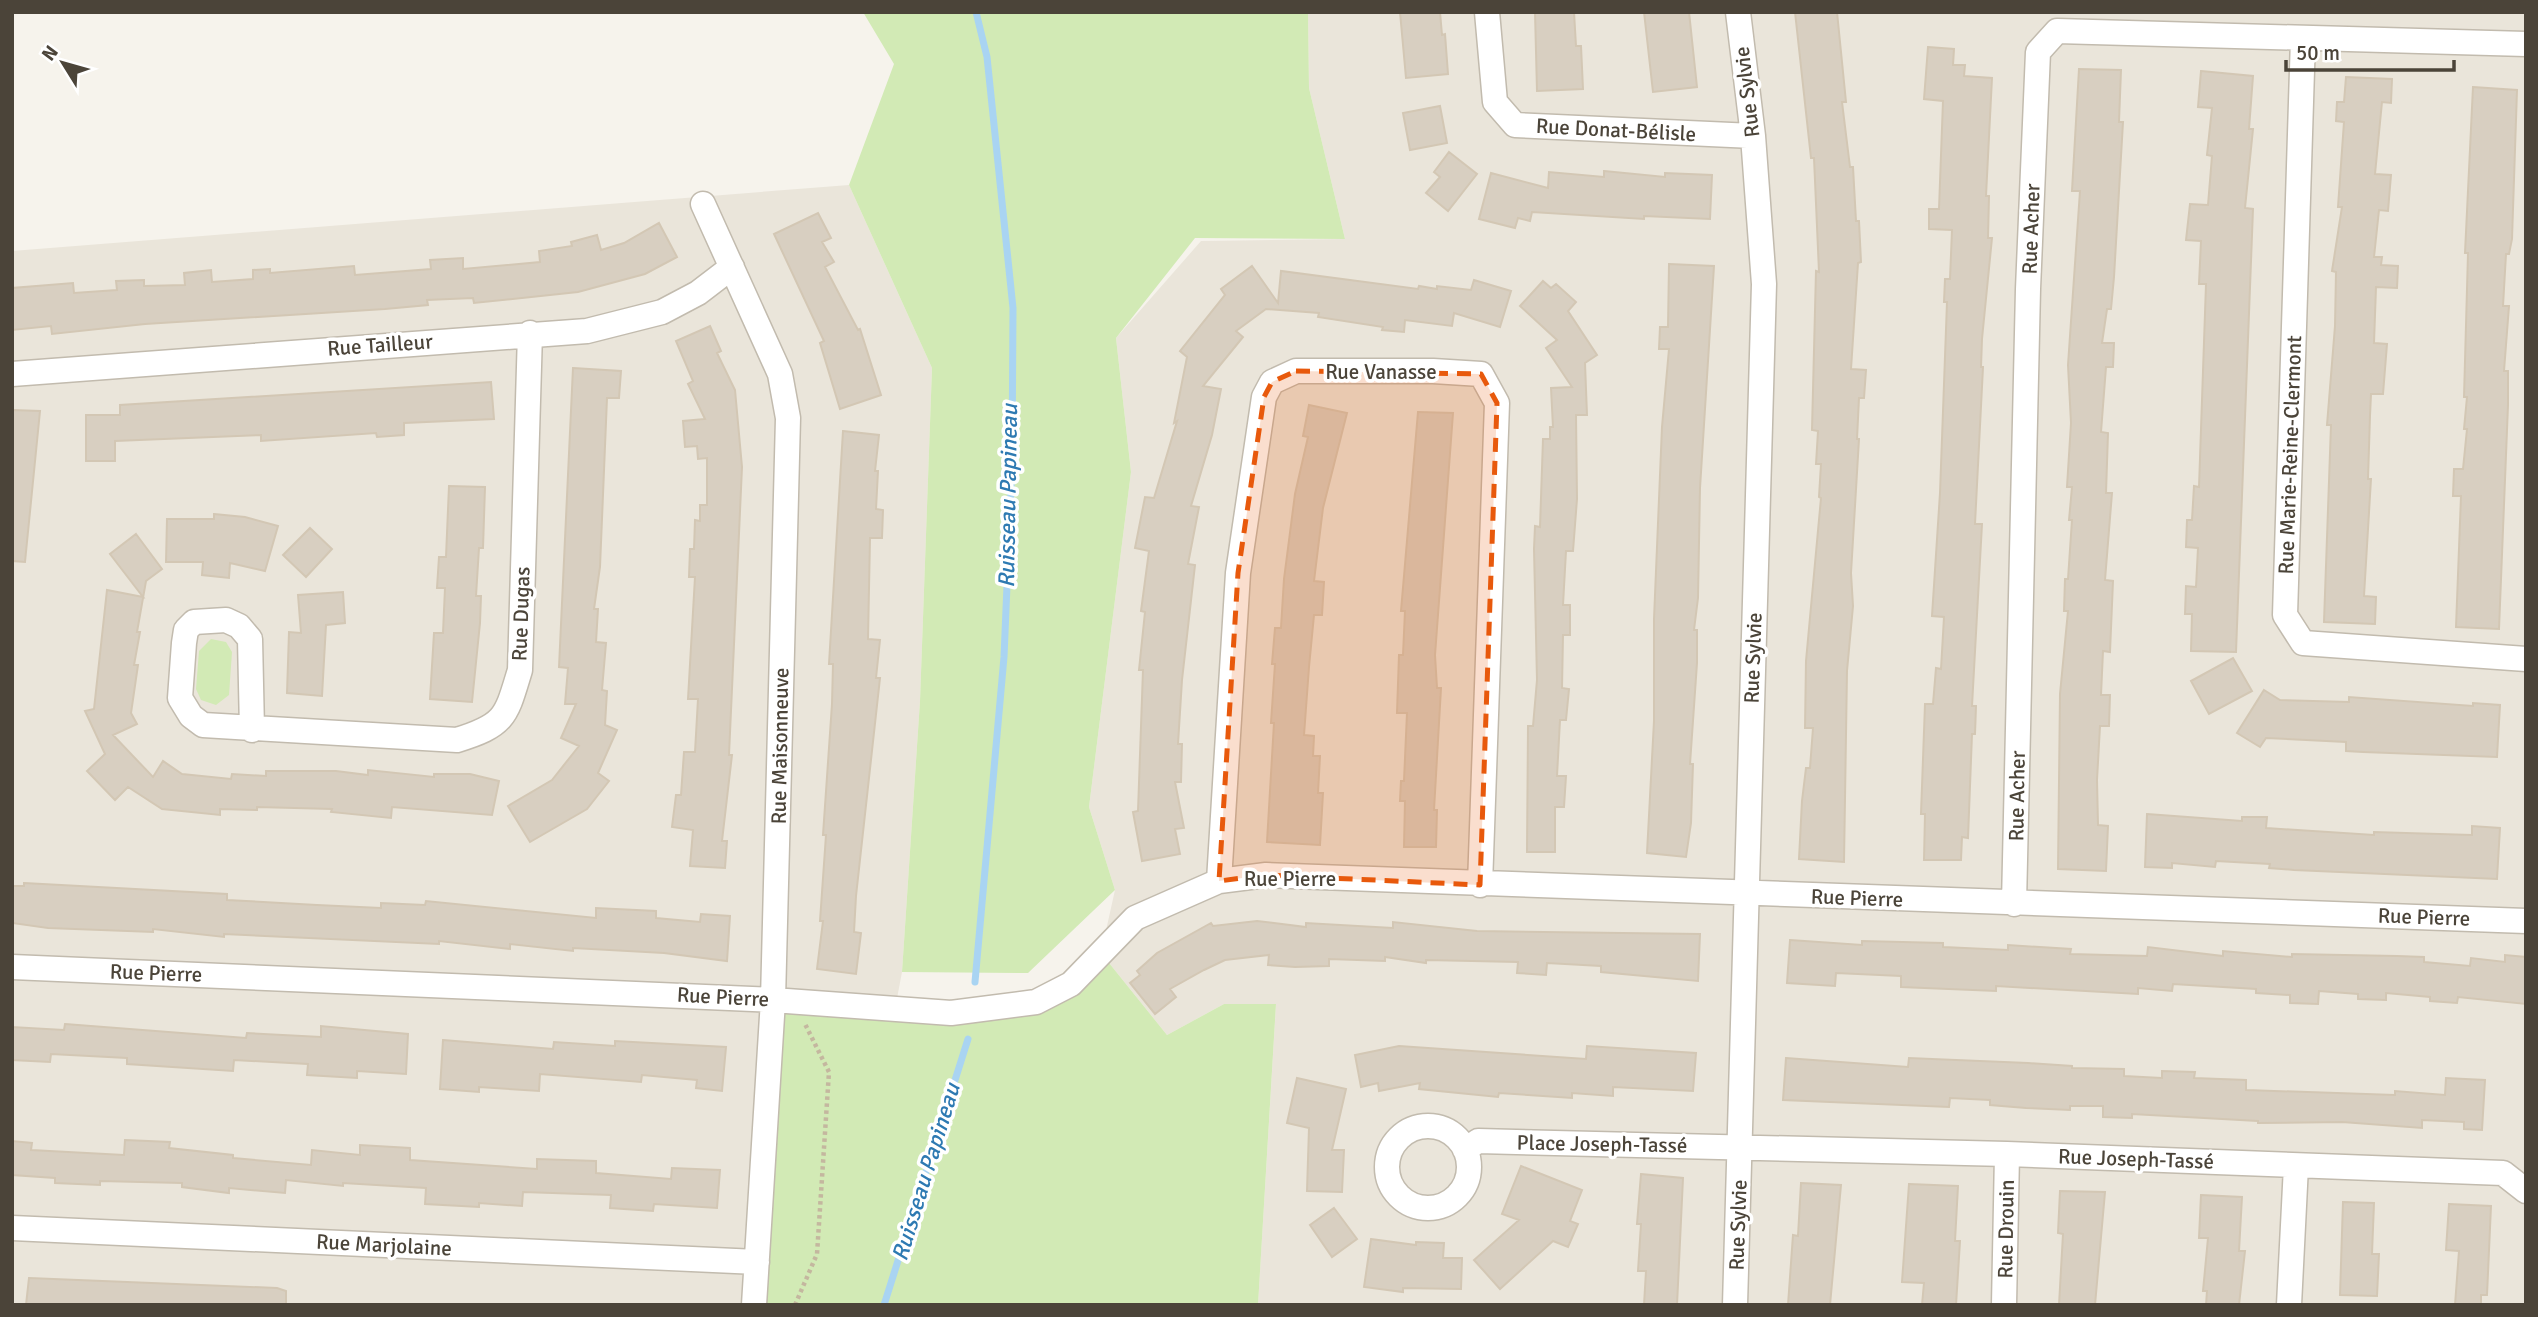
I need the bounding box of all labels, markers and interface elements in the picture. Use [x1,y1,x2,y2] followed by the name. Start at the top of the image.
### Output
[28,28,98,98] north arrow
[2286,28,2454,72] scale bar
[2296,40,2340,66] text: 50 m
[37,41,64,66] text: N
[1729,45,1765,139] street label: Rue Sylvie
[1535,113,1697,147] street label: Rue Donat-Bélisle
[2016,183,2046,275] street label: Rue Acher
[326,328,434,362] street label: Rue Tailleur
[2273,335,2307,575] street label: Rue Marie-Reine-Clermont
[1325,359,1437,385] street label: Rue Vanasse
[992,402,1024,588] water label: Ruisseau Papineau
[506,566,536,662] street label: Rue Dugas
[1738,612,1768,704] street label: Rue Sylvie
[766,667,794,825] street label: Rue Maisonneuve
[2003,750,2031,842] street label: Rue Acher
[1244,866,1336,892] street label: Rue Pierre
[1810,883,1904,913] street label: Rue Pierre
[2377,902,2471,932] street label: Rue Pierre
[109,958,203,988] street label: Rue Pierre
[676,982,770,1012] street label: Rue Pierre
[885,1078,967,1264] water label: Ruisseau Papineau
[1516,1130,1688,1158] street label: Place Joseph-Tassé
[2058,1143,2214,1175] street label: Rue Joseph-Tassé
[1723,1179,1753,1271] street label: Rue Sylvie
[1992,1179,2020,1279] street label: Rue Drouin
[316,1228,452,1262] street label: Rue Marjolaine

